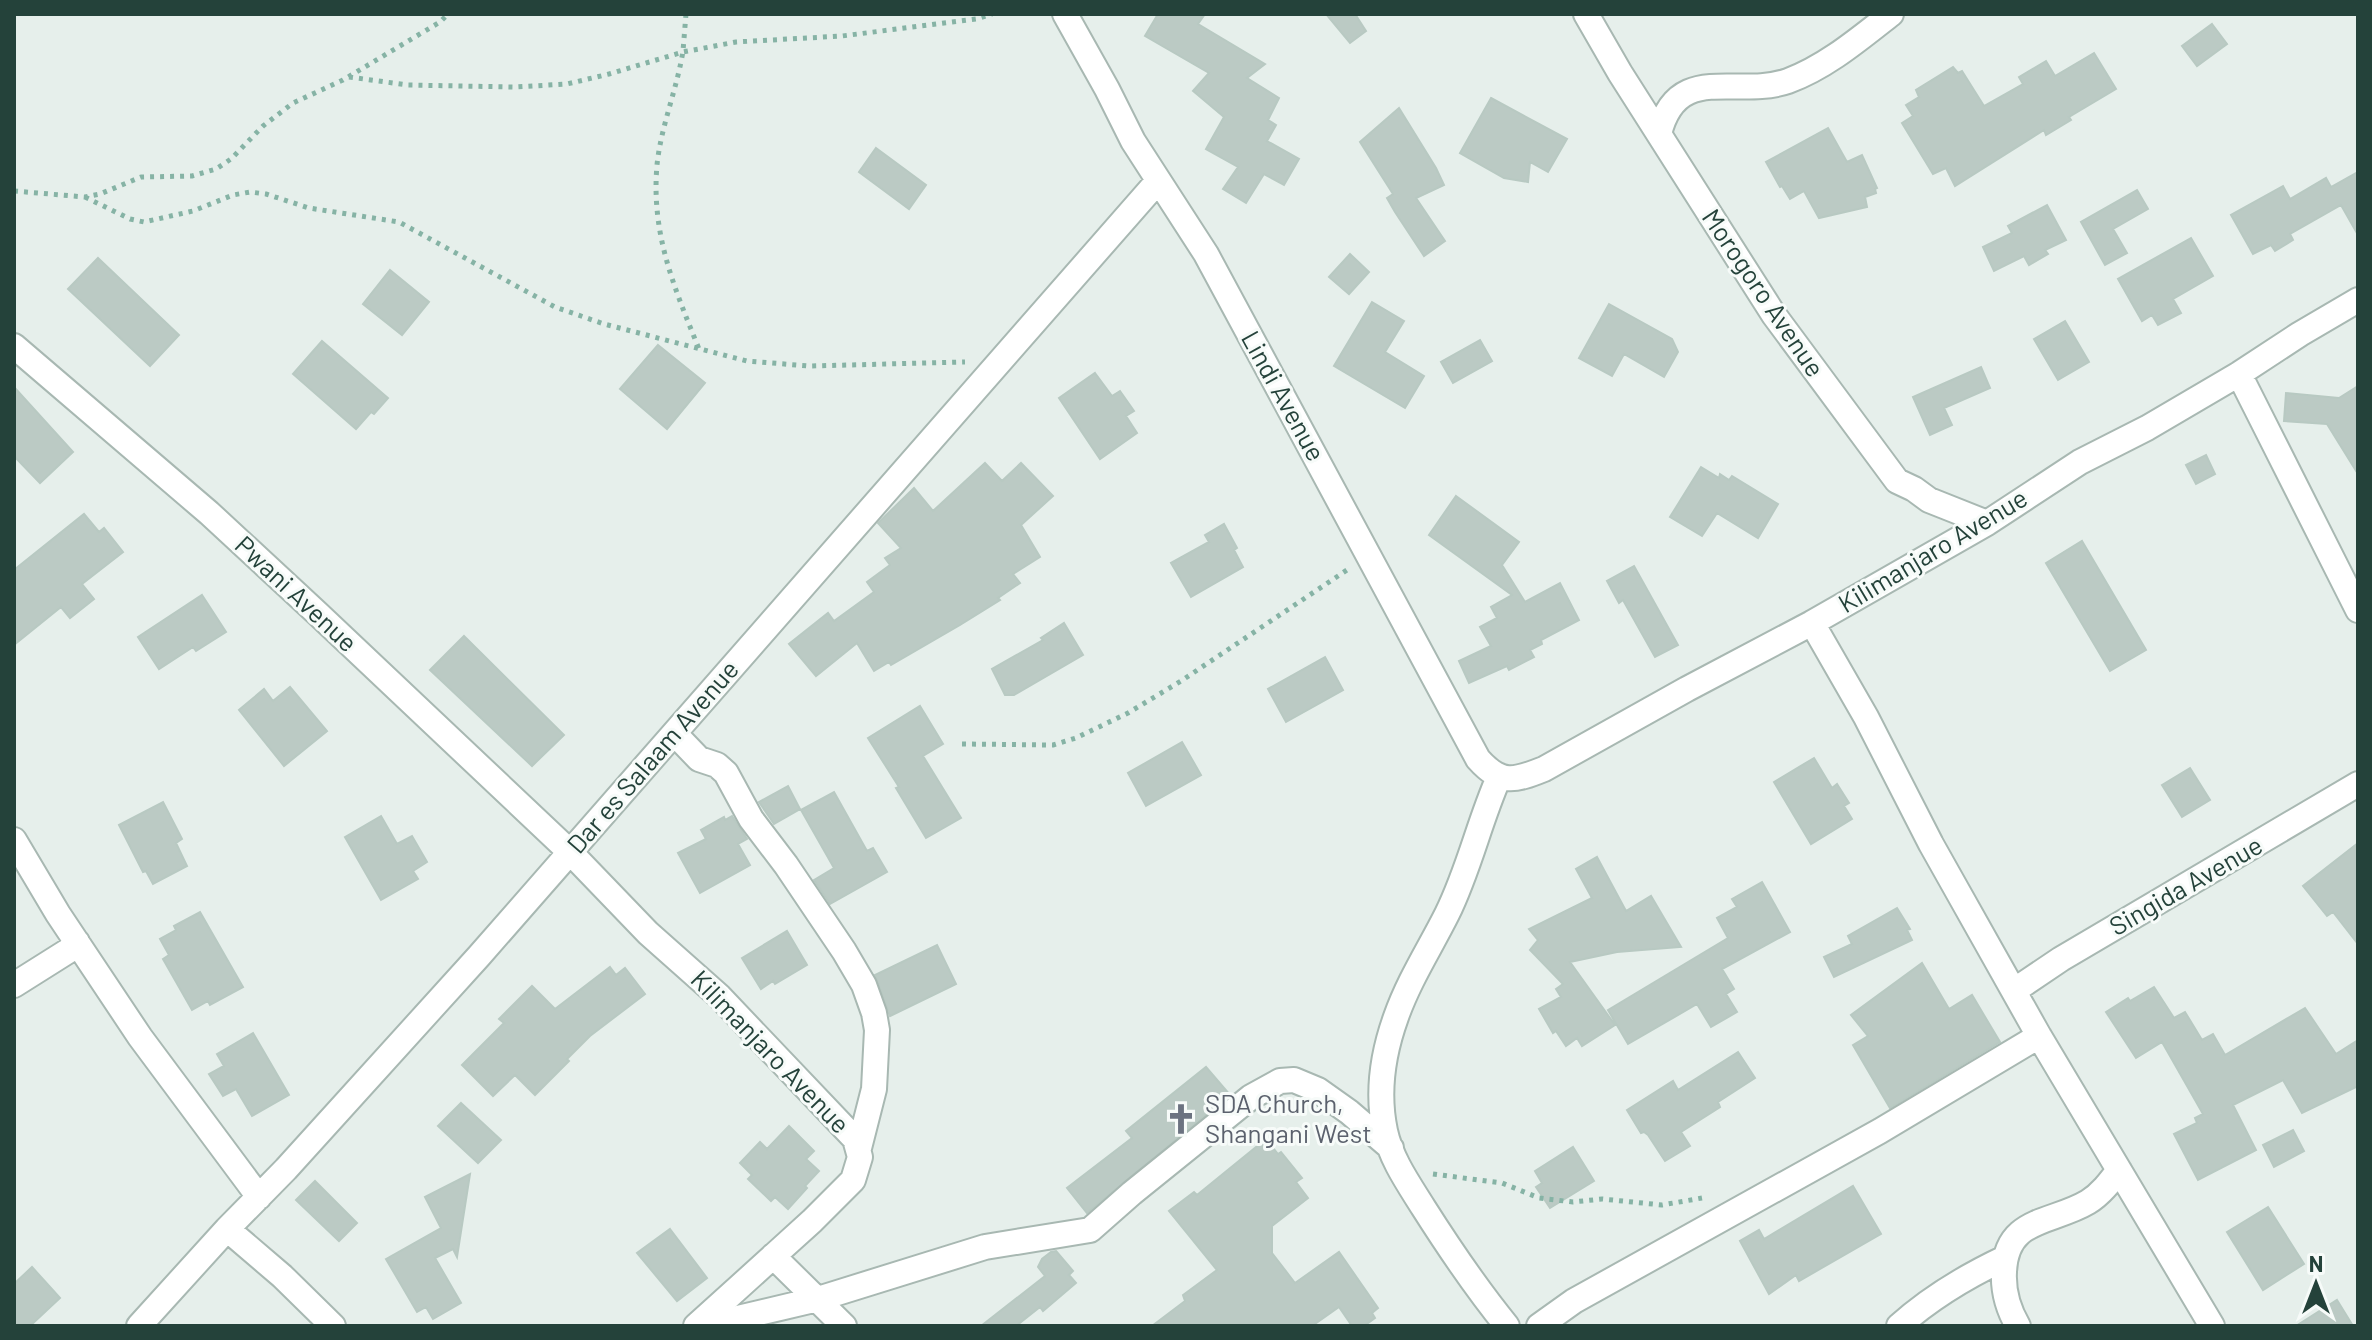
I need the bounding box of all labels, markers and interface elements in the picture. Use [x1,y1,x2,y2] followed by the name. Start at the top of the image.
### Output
[1697,202,1832,382] street label: Morogoro Avenue
[1236,325,1333,466] street label: Lindi Avenue
[1832,481,2032,618] street label: Kilimanjaro Avenue
[230,528,365,657] street label: Pwani Avenue
[560,653,744,859] street label: Dar es Salaam Avenue
[2103,828,2267,941] street label: Singida Avenue
[685,963,857,1139] street label: Kilimanjaro Avenue
[1205,1087,1372,1148] place label: SDA Church, Shangani West
[1164,1102,1198,1136] church icon: SDA Church, Shangani West
[2276,1244,2356,1324] north arrow
[2309,1250,2323,1276] text: N

